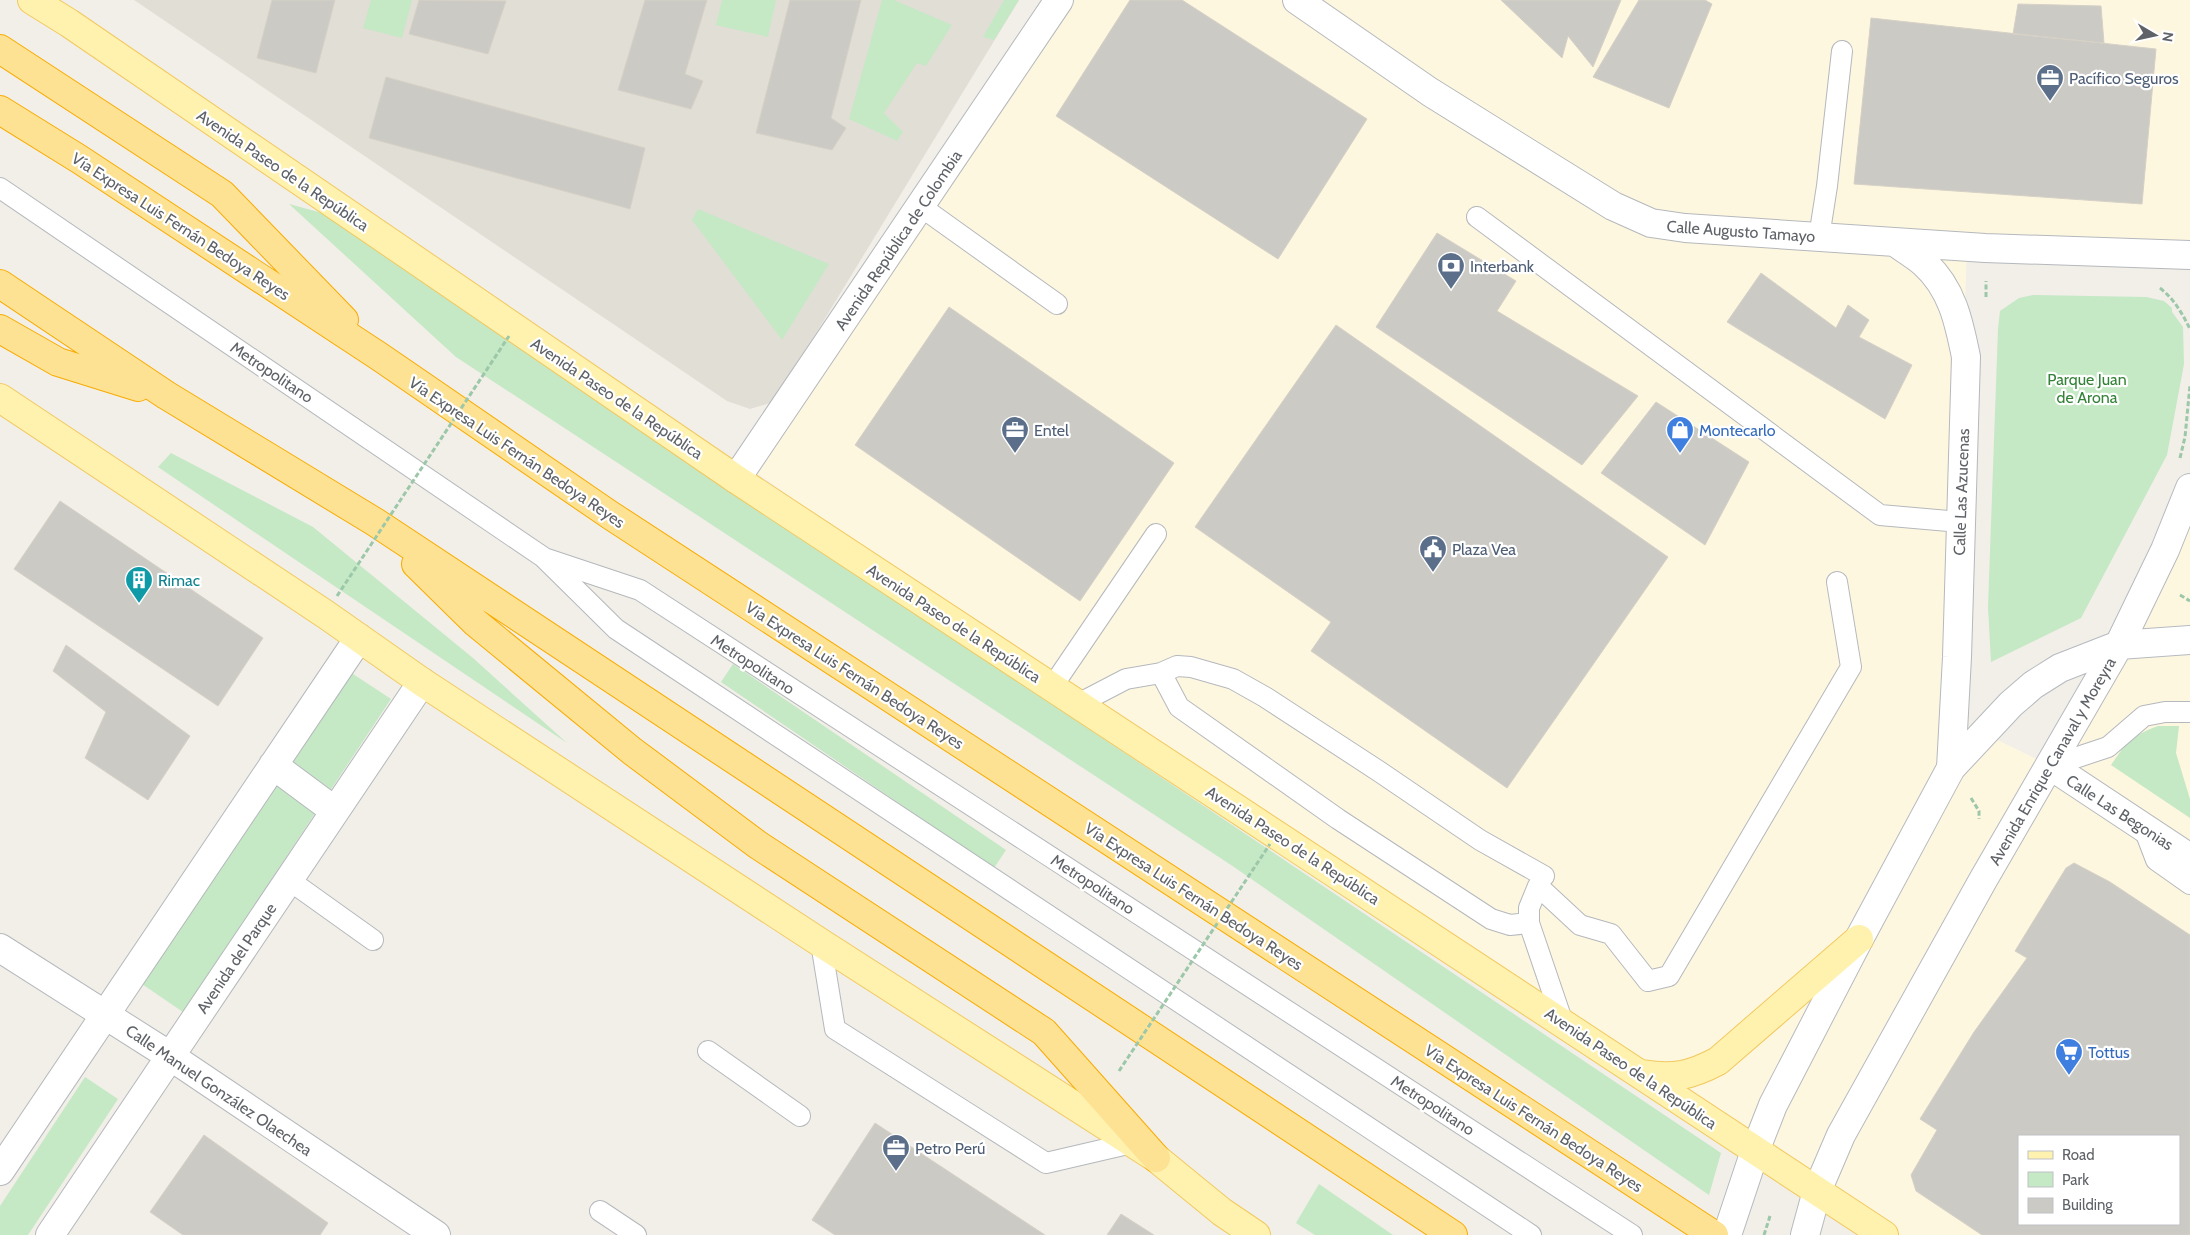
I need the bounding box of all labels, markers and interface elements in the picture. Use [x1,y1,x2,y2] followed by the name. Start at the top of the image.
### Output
[2130,10,2180,60] north arrow
[2158,31,2178,43] text: N
[2035,63,2065,102] office icon: Pacífico Seguros
[2069,69,2179,88] place label: Pacífico Seguros
[193,106,372,235] street label: Avenida Paseo de la República
[831,147,966,334] street label: Avenida República de Colombia
[68,149,294,304] street label: Vía Expresa Luis Fernán Bedoya Reyes
[1666,217,1816,246] street label: Calle Augusto Tamayo
[1436,251,1466,290] bank icon: Interbank
[1470,257,1535,276] place label: Interbank
[527,334,706,463] street label: Avenida Paseo de la República
[227,338,317,407] street label: Metropolitano
[2047,370,2127,407] park label: Parque Juan de Arona
[405,373,629,532] street label: Vía Expresa Luis Fernán Bedoya Reyes
[1000,415,1030,454] office icon: Entel
[1665,415,1695,454] shop icon: Montecarlo
[1034,421,1069,440] place label: Entel
[1699,421,1776,440] place label: Montecarlo
[1950,428,1973,556] street label: Calle Las Azucenas
[1418,534,1448,573] public building icon: Plaza Vea
[1452,540,1516,559] place label: Plaza Vea
[863,560,1044,687] street label: Avenida Paseo de la República
[124,565,154,604] building icon: Rimac
[158,571,200,590] place label: Rimac
[742,598,968,753] street label: Vía Expresa Luis Fernán Bedoya Reyes
[707,630,798,699] street label: Metropolitano
[1985,654,2120,868] street label: Avenida Enrique Canaval y Moreyra
[2063,771,2177,854] street label: Calle Las Begonias
[1202,782,1383,909] street label: Avenida Paseo de la República
[1081,819,1307,974] street label: Vía Expresa Luis Fernán Bedoya Reyes
[1047,850,1138,919] street label: Metropolitano
[192,899,280,1017] street label: Avenida del Parque
[1541,1004,1720,1133] street label: Avenida Paseo de la República
[122,1021,316,1160] street label: Calle Manuel González Olaechea
[2054,1037,2084,1076] supermarket icon: Tottus
[1421,1041,1647,1196] street label: Vía Expresa Luis Fernán Bedoya Reyes
[2088,1043,2130,1062] place label: Tottus
[1387,1071,1478,1140] street label: Metropolitano
[881,1133,911,1172] office icon: Petro Perú
[2018,1135,2180,1225] legend
[915,1139,985,1158] place label: Petro Perú
[2062,1146,2095,1164] text: Road
[2062,1171,2089,1189] text: Park
[2062,1196,2113,1214] text: Building

